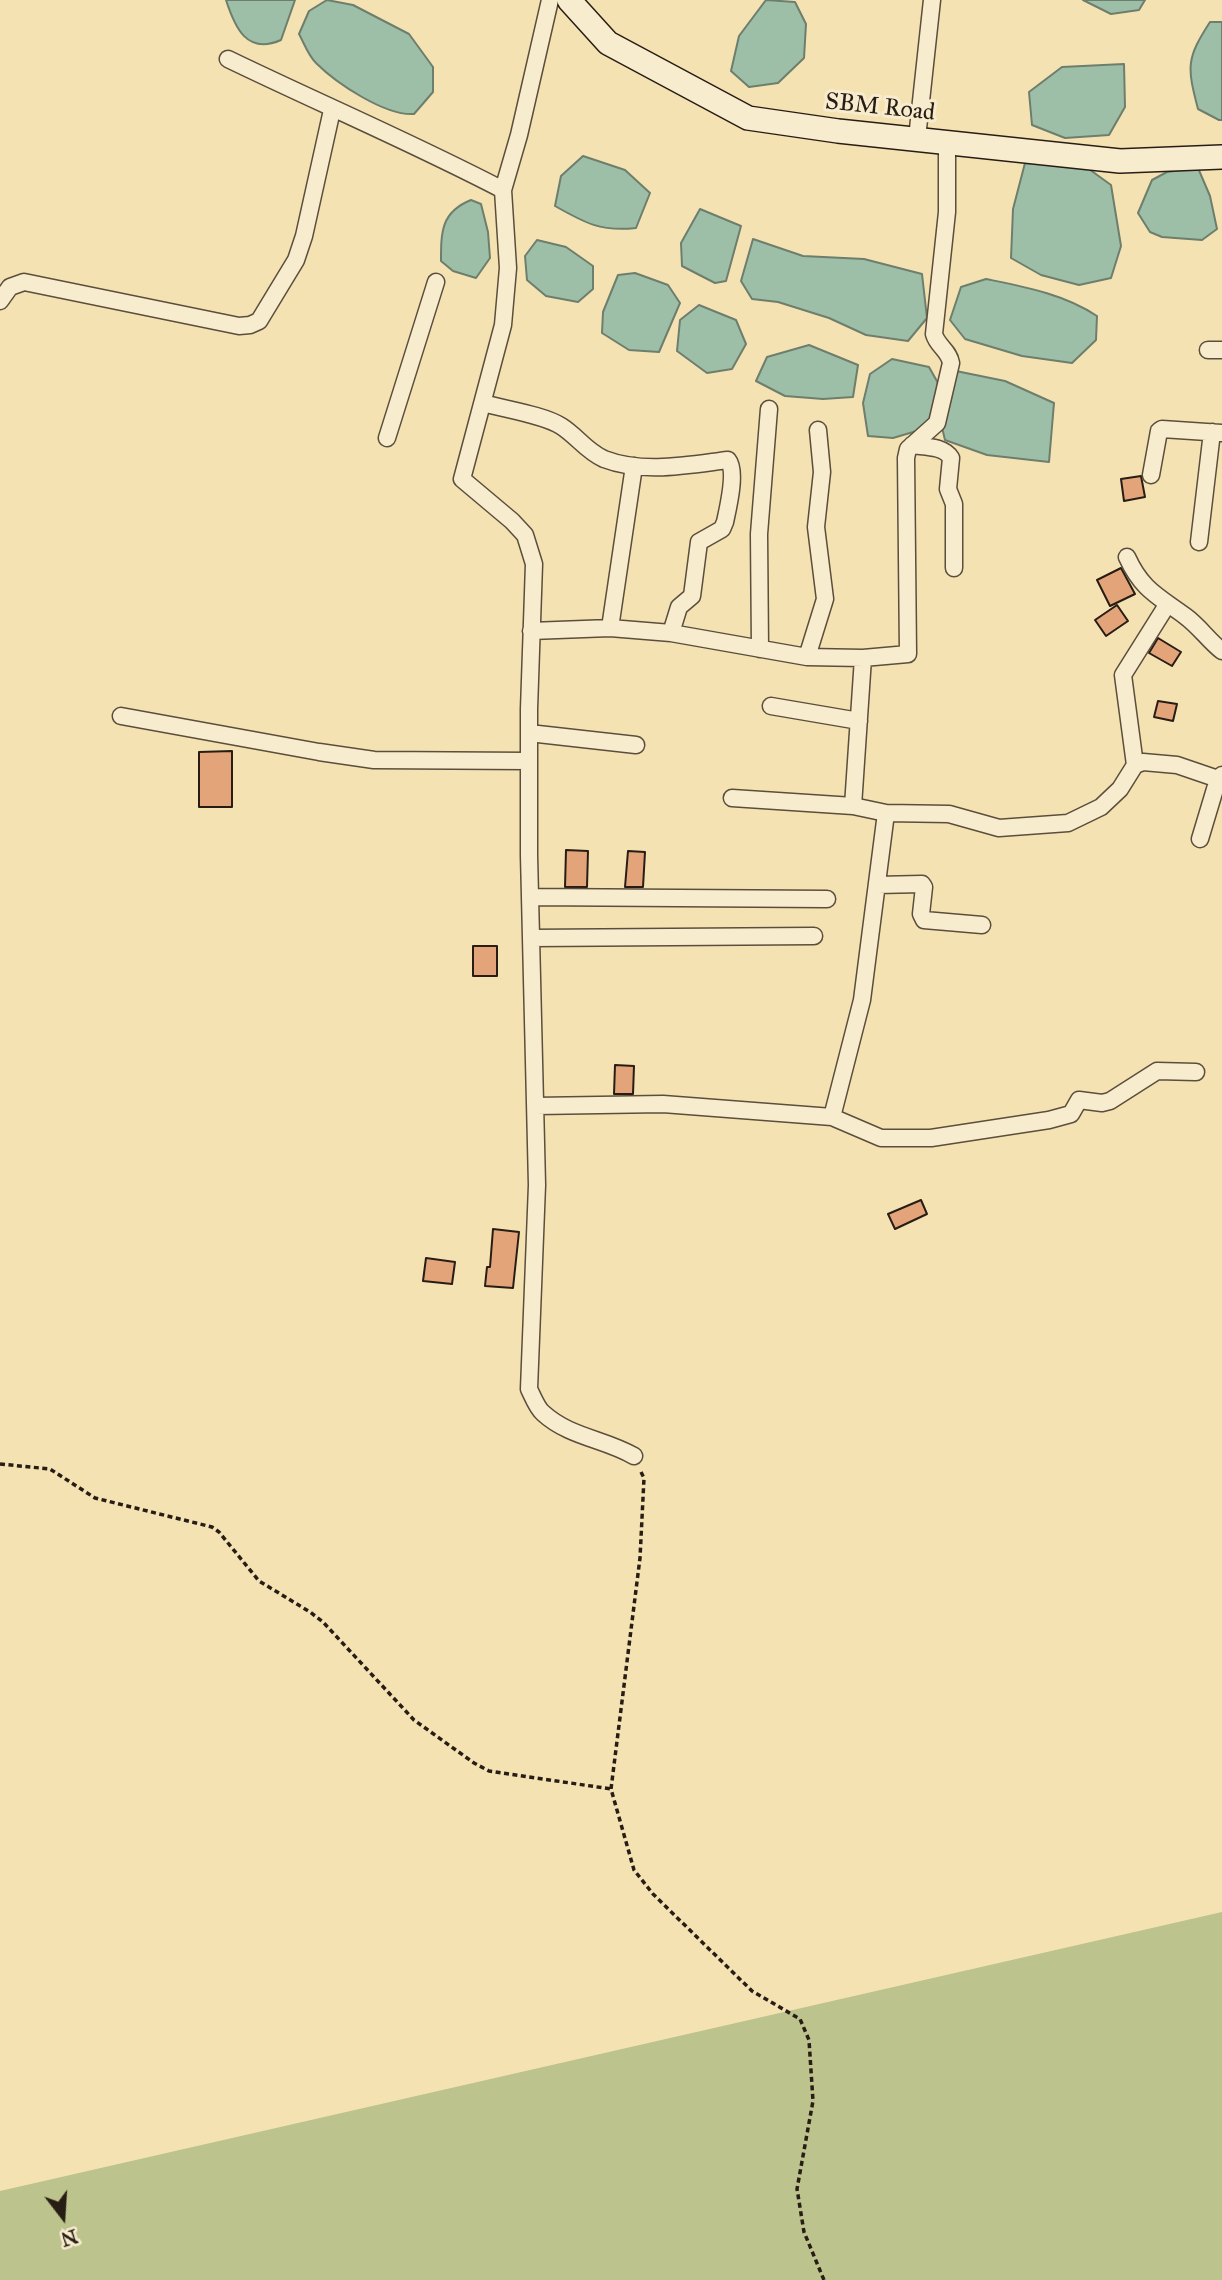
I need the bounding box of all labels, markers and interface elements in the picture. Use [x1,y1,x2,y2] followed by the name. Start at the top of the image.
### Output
[824,88,936,128] street label: SBM Road
[28,2182,98,2252] north arrow
[58,2224,80,2251] text: N

